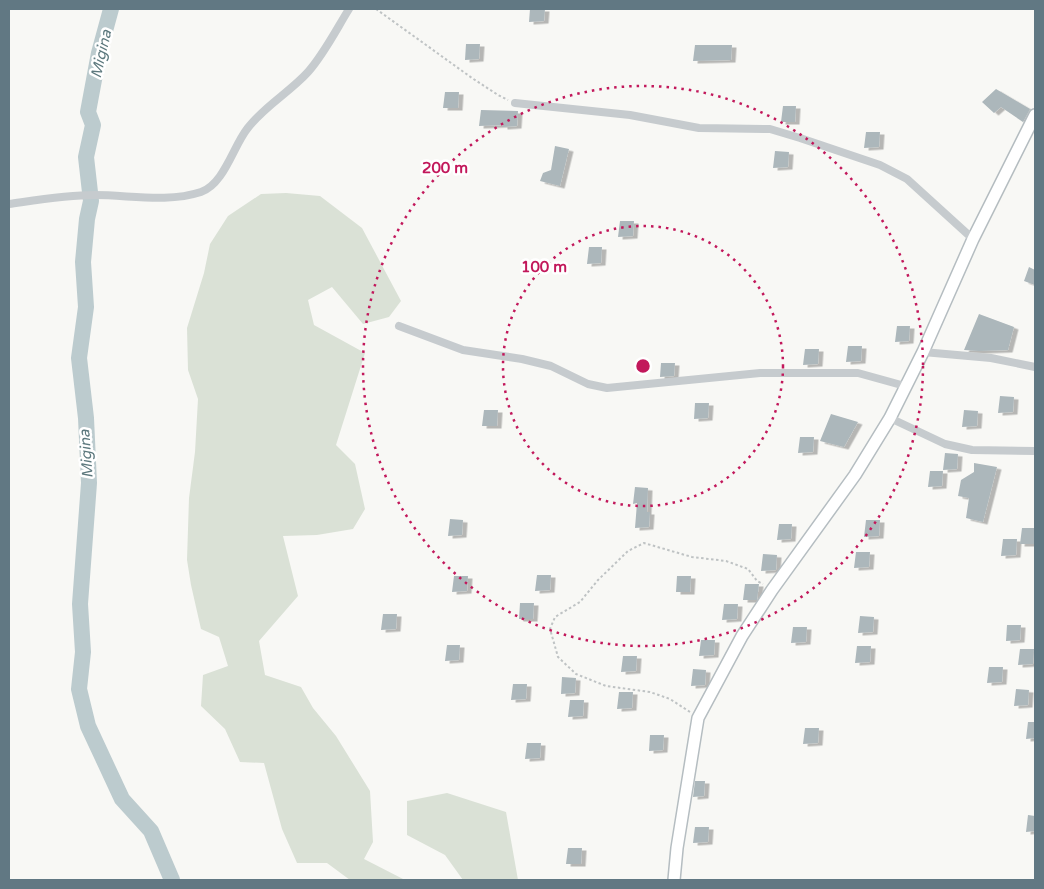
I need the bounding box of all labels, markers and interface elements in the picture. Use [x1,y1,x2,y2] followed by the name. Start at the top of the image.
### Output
[87,28,115,80] water label: Migina
[422,159,468,177] text: 200 m
[521,258,567,276] text: 100 m
[634,357,652,375] centre of rings
[75,428,97,479] water label: Migina

